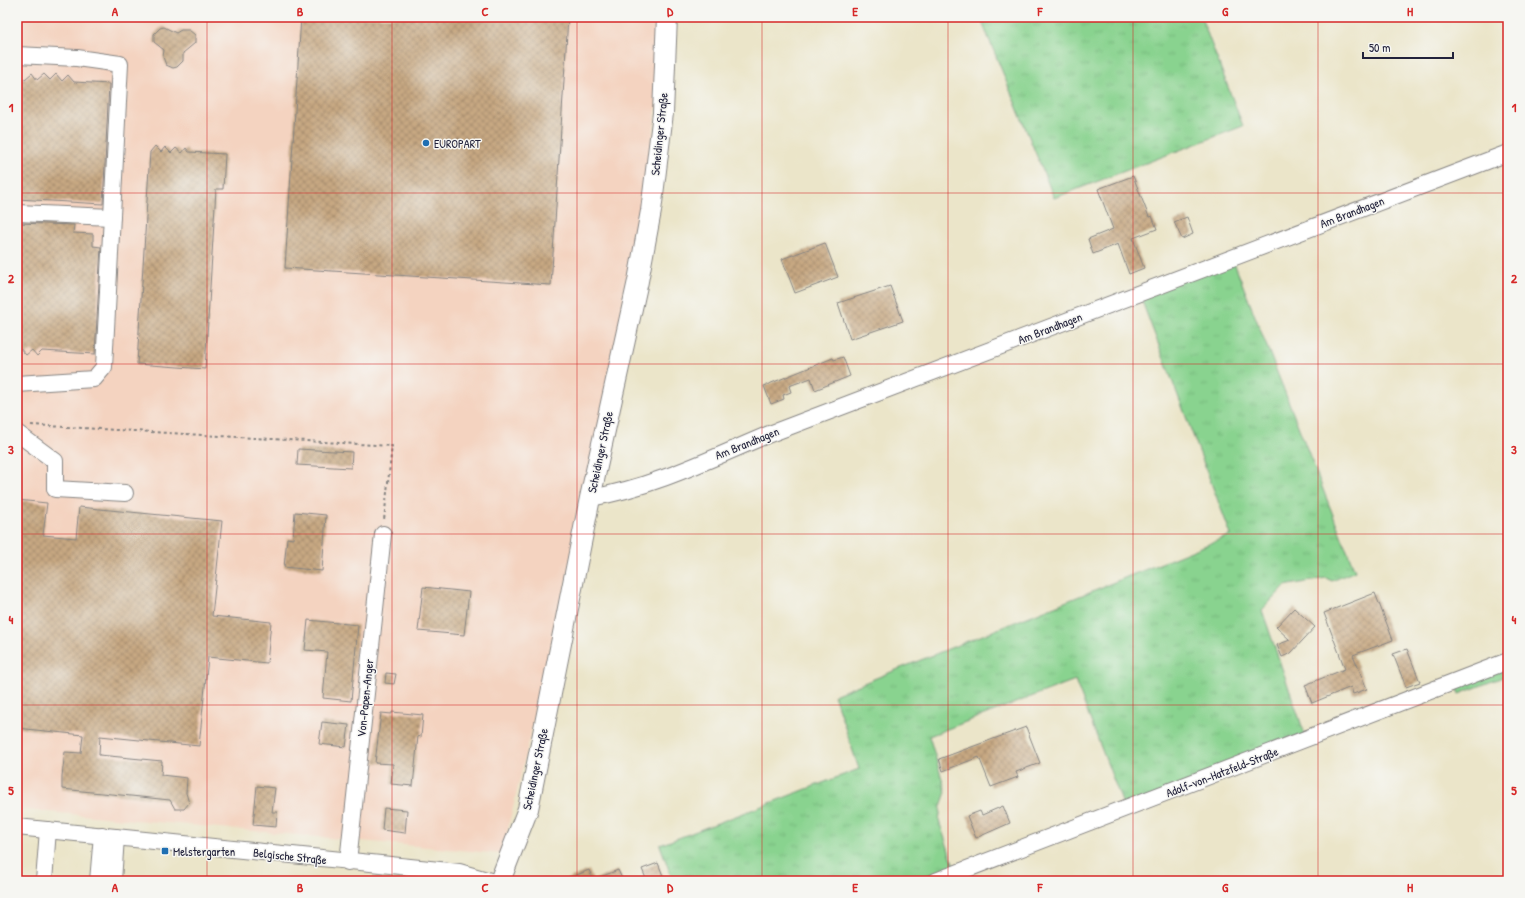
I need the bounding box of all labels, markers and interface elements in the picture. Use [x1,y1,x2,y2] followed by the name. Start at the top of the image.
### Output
[112,2,119,20] text: A
[297,2,304,20] text: B
[481,2,489,20] text: C
[667,2,674,20] text: D
[852,2,858,20] text: E
[1037,2,1044,20] text: F
[1222,2,1229,20] text: G
[1407,2,1413,20] text: H
[1363,34,1453,60] scale bar
[1369,39,1390,56] text: 50 m
[646,92,672,176] street label: Scheidinger Straße
[9,98,14,116] text: 1
[1512,98,1517,116] text: 1
[434,135,481,152] place label: EUROPART
[421,138,431,148] marker: EUROPART
[1317,192,1387,232] street label: Am Brandhagen
[8,269,15,287] text: 2
[1511,269,1518,287] text: 2
[1015,308,1085,348] street label: Am Brandhagen
[583,409,617,494] street label: Scheidinger Straße
[712,422,782,464] street label: Am Brandhagen
[8,440,14,458] text: 3
[1511,440,1517,458] text: 3
[9,610,14,628] text: 4
[1512,610,1517,628] text: 4
[352,658,378,738] street label: Von-Papen-Anger
[518,726,552,811] street label: Scheidinger Straße
[1163,743,1281,801] street label: Adolf-von-Hatzfeld-Straße
[8,781,14,799] text: 5
[1511,781,1517,799] text: 5
[173,843,235,860] place label: Melstergarten
[252,844,328,868] street label: Belgische Straße
[160,846,170,856] marker: Melstergarten
[112,878,119,896] text: A
[297,878,304,896] text: B
[481,878,489,896] text: C
[667,878,674,896] text: D
[852,878,858,896] text: E
[1037,878,1044,896] text: F
[1222,878,1229,896] text: G
[1407,878,1413,896] text: H

